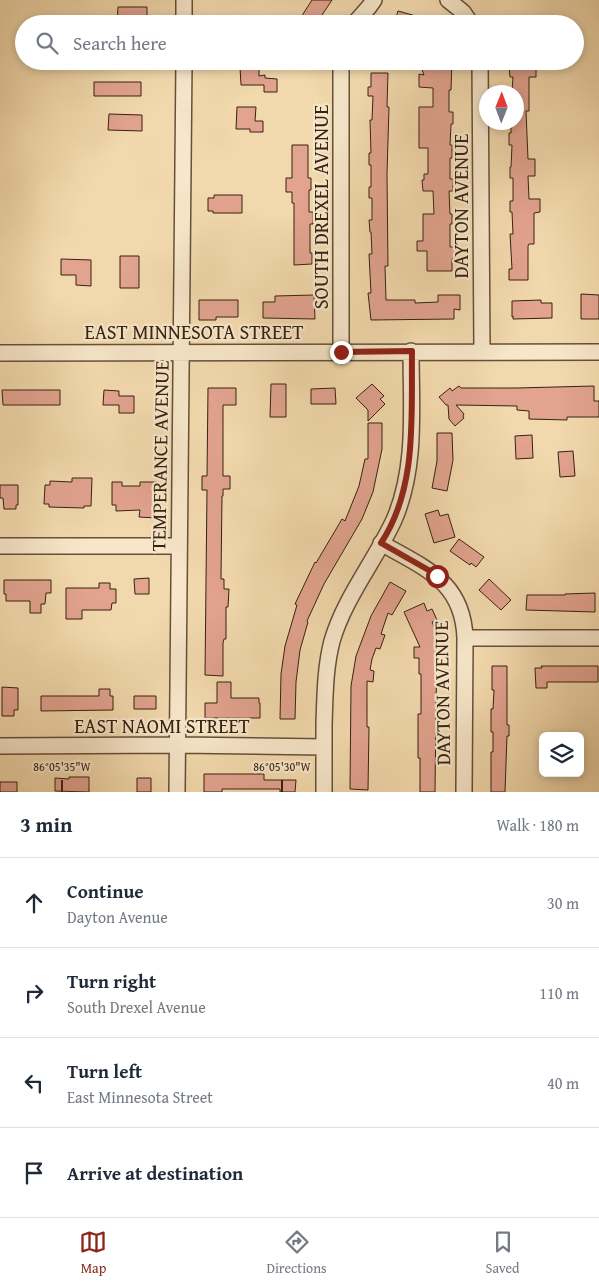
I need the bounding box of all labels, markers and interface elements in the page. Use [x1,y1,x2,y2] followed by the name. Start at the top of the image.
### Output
[15,15,584,70] search box
[33,29,61,57] icon: search
[73,29,167,57] text: Search here
[479,85,524,130] north arrow
[306,105,335,309] street label: SOUTH DREXEL AVENUE
[446,134,475,278] street label: DAYTON AVENUE
[85,317,303,346] street label: EAST MINNESOTA STREET
[330,341,353,364] route end
[143,360,176,552] street label: TEMPERANCE AVENUE
[426,565,449,588] route start
[426,620,457,766] street label: DAYTON AVENUE
[74,711,250,740] street label: EAST NAOMI STREET
[539,732,584,777] map controls
[539,732,584,777] button: layers
[33,758,92,775] text: 86°05'35"W
[253,758,312,775] text: 86°05'30"W
[20,809,72,840] text: 3 min
[496,813,579,837] text: Walk · 180 m
[67,877,144,905] text: Continue
[20,889,48,917] icon: ahead
[547,891,579,915] text: 30 m
[67,905,168,929] text: Dayton Avenue
[67,967,156,995] text: Turn right
[20,979,48,1007] icon: right
[539,981,579,1005] text: 110 m
[67,995,206,1019] text: South Drexel Avenue
[67,1057,142,1085] text: Turn left
[20,1069,48,1097] icon: left
[547,1071,579,1095] text: 40 m
[67,1085,213,1109] text: East Minnesota Street
[20,1159,48,1187] icon: arrive
[67,1159,243,1187] text: Arrive at destination
[79,1228,107,1278] tab: Map
[266,1228,327,1278] tab: Directions
[486,1228,520,1278] tab: Saved

